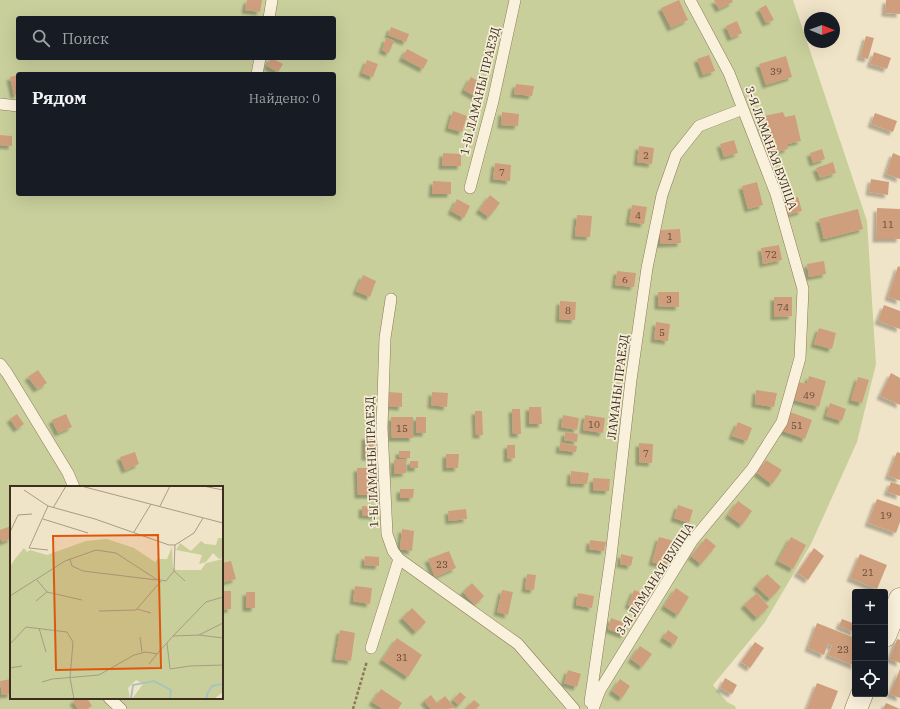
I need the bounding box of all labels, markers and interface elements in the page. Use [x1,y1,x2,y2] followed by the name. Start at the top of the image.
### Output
[804,12,840,48] north arrow
[16,16,336,60] search box
[456,25,503,157] street label: 1-Ы ЛАМАНЫ ПРАЕЗД
[30,27,52,49] icon: search
[62,29,109,48] text: Поиск
[770,65,782,78] house number: 39
[742,84,801,213] street label: 3-Я ЛАМАНАЯ ВУЛІЦА
[32,87,87,109] text: Рядом
[249,90,320,107] text: Найдено: 0
[643,149,649,162] house number: 2
[499,166,505,179] house number: 7
[635,209,641,222] house number: 4
[882,218,894,231] house number: 11
[667,230,673,243] house number: 1
[765,248,777,261] house number: 72
[622,273,628,286] house number: 6
[666,293,672,306] house number: 3
[777,301,789,314] house number: 74
[565,304,571,317] house number: 8
[659,326,665,339] house number: 5
[604,333,631,440] street label: ЛАМАНЫ ПРАЕЗД
[803,389,815,402] house number: 49
[362,396,381,528] street label: 1-Ы ЛАМАНЫ ПРАЕЗД
[588,418,600,431] house number: 10
[791,419,803,432] house number: 51
[396,422,408,435] house number: 15
[643,447,649,460] house number: 7
[10,486,223,699] inset map
[880,509,892,522] house number: 19
[613,519,697,638] street label: 3-Я ЛАМАНАЯ ВУЛІЦА
[436,558,448,571] house number: 23
[862,566,874,579] house number: 21
[852,589,888,697] map controls
[852,589,888,625] button: +
[852,625,888,661] button: −
[837,643,849,656] house number: 23
[396,651,408,664] house number: 31
[852,661,888,697] button: locate

